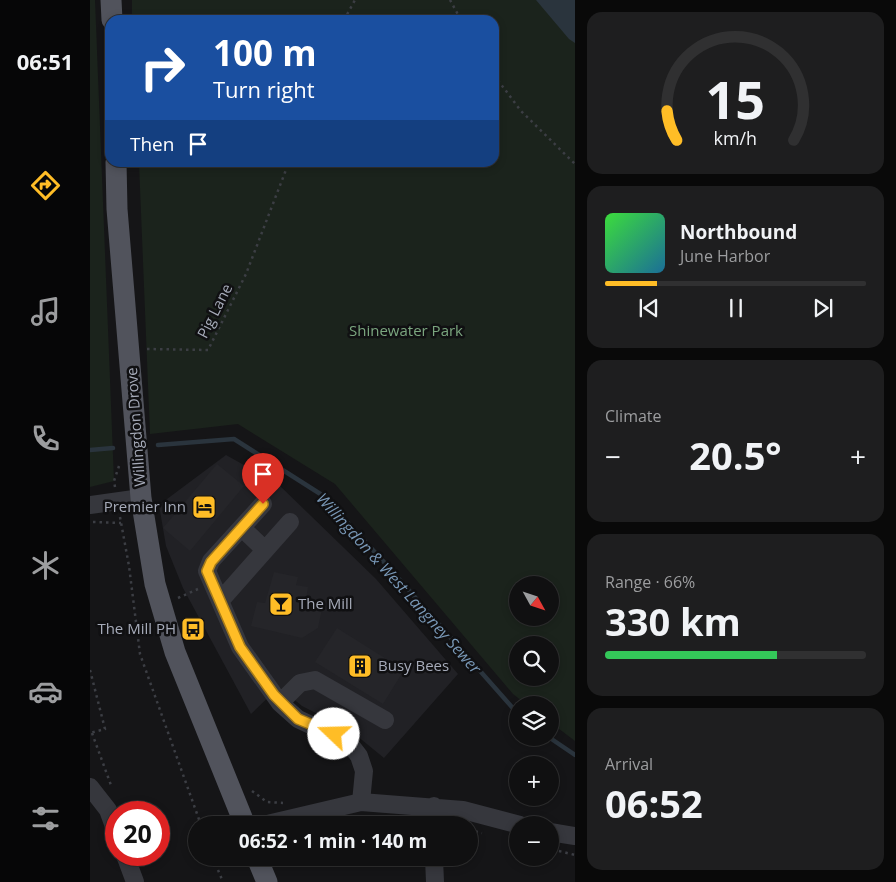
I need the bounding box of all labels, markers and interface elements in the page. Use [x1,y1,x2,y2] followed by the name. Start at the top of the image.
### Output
[213,29,317,76] text: 100 m
[130,35,195,100] icon: right
[17,46,73,76] text: 06:51
[706,63,765,134] text: 15
[213,74,315,104] text: Turn right
[714,126,757,150] text: km/h
[184,130,212,158] icon: arrive
[130,131,174,157] text: Then
[28,168,63,203] icon: directions
[680,219,797,245] text: Northbound
[680,245,770,267] text: June Harbor
[192,280,236,341] street label: Pig Lane
[28,294,63,329] icon: music
[635,294,663,322] icon: previous
[722,294,750,322] icon: pause
[809,294,837,322] icon: next
[349,320,463,340] park label: Shinewater Park
[121,367,149,487] street label: Willingdon Drove
[605,405,662,427] text: Climate
[28,421,63,456] icon: phone
[689,429,782,481] text: 20.5°
[605,437,621,475] text: −
[850,437,866,475] text: +
[242,453,284,504] pin
[249,460,277,488] icon: arrive
[312,488,487,679] water label: Willingdon & West Langney Sewer
[191,494,217,520] hotel icon: Premier Inn
[104,496,186,516] place label: Premier Inn
[28,548,63,583] icon: climate
[605,571,695,593] text: Range · 66%
[509,576,559,626] north arrow
[509,576,559,866] map controls
[268,591,294,617] bar icon: The Mill
[298,593,353,613] place label: The Mill
[605,595,741,647] text: 330 km
[180,616,206,642] bus stop icon: The Mill PH
[97,618,176,638] place label: The Mill PH
[509,636,559,686] button: search
[347,653,373,679] building icon: Busy Bees
[378,655,449,675] place label: Busy Bees
[28,674,63,709] icon: car
[509,696,559,746] button: layers
[307,707,359,759] position arrow
[605,753,653,775] text: Arrival
[509,756,559,806] button: +
[605,777,703,829] text: 06:52
[28,801,63,836] icon: filters
[105,801,170,866] speed limit sign: 20
[509,816,559,866] button: −
[239,828,427,854] text: 06:52 · 1 min · 140 m

